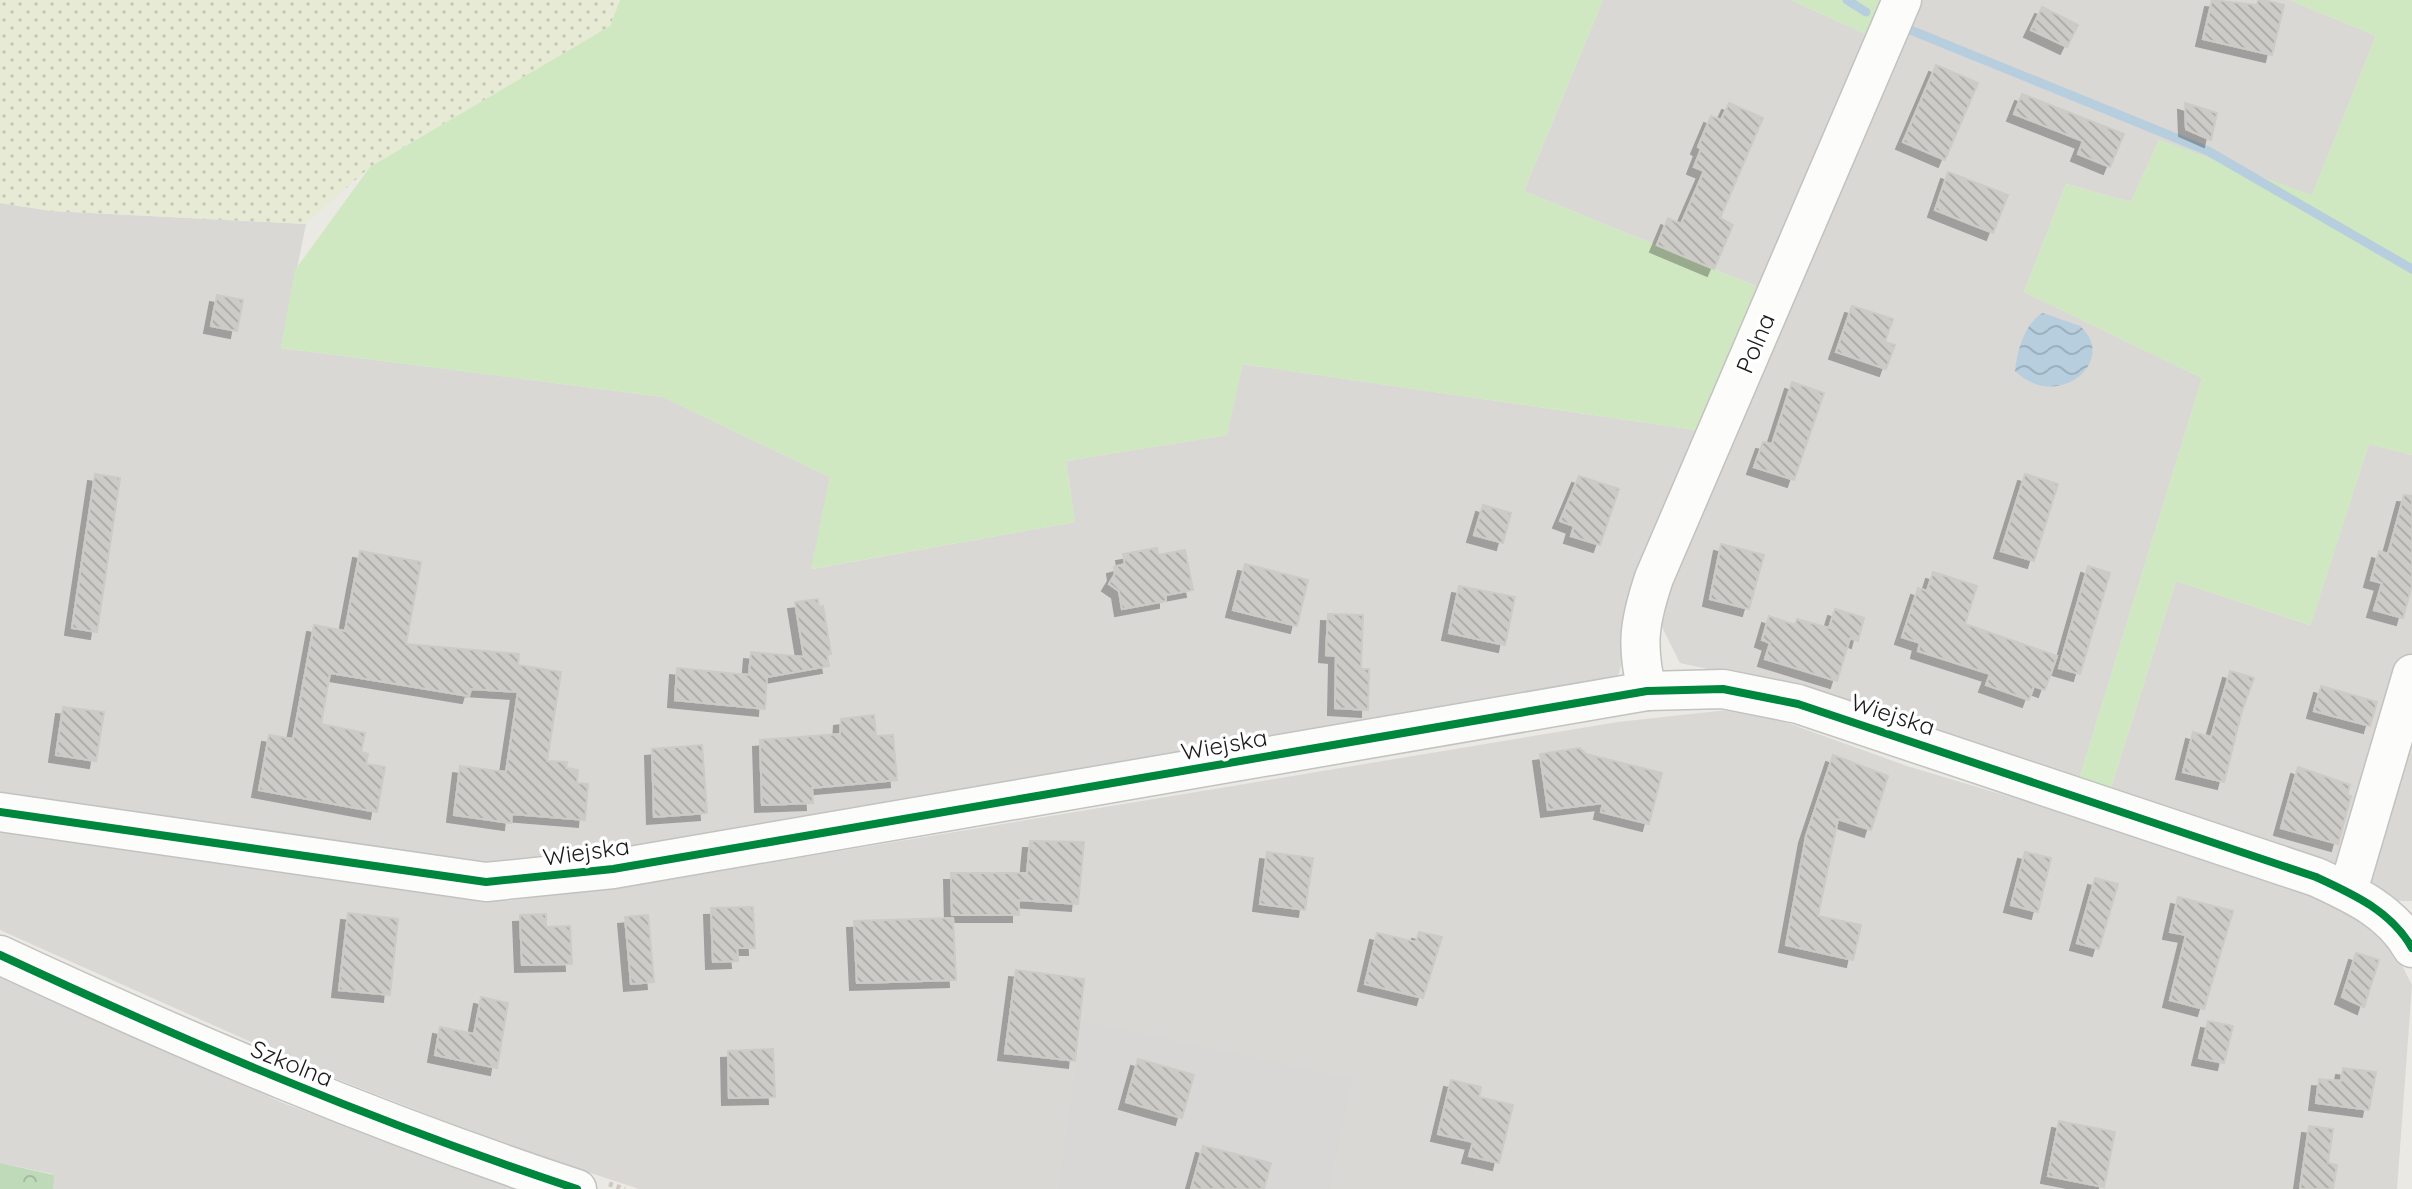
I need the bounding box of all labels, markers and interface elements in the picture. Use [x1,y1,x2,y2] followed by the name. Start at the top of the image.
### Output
[1729,308,1781,378] street label: Polna
[1847,686,1939,742] street label: Wiejska
[1179,722,1269,766] street label: Wiejska
[541,830,631,872] street label: Wiejska
[247,1033,337,1093] street label: Szkolna

